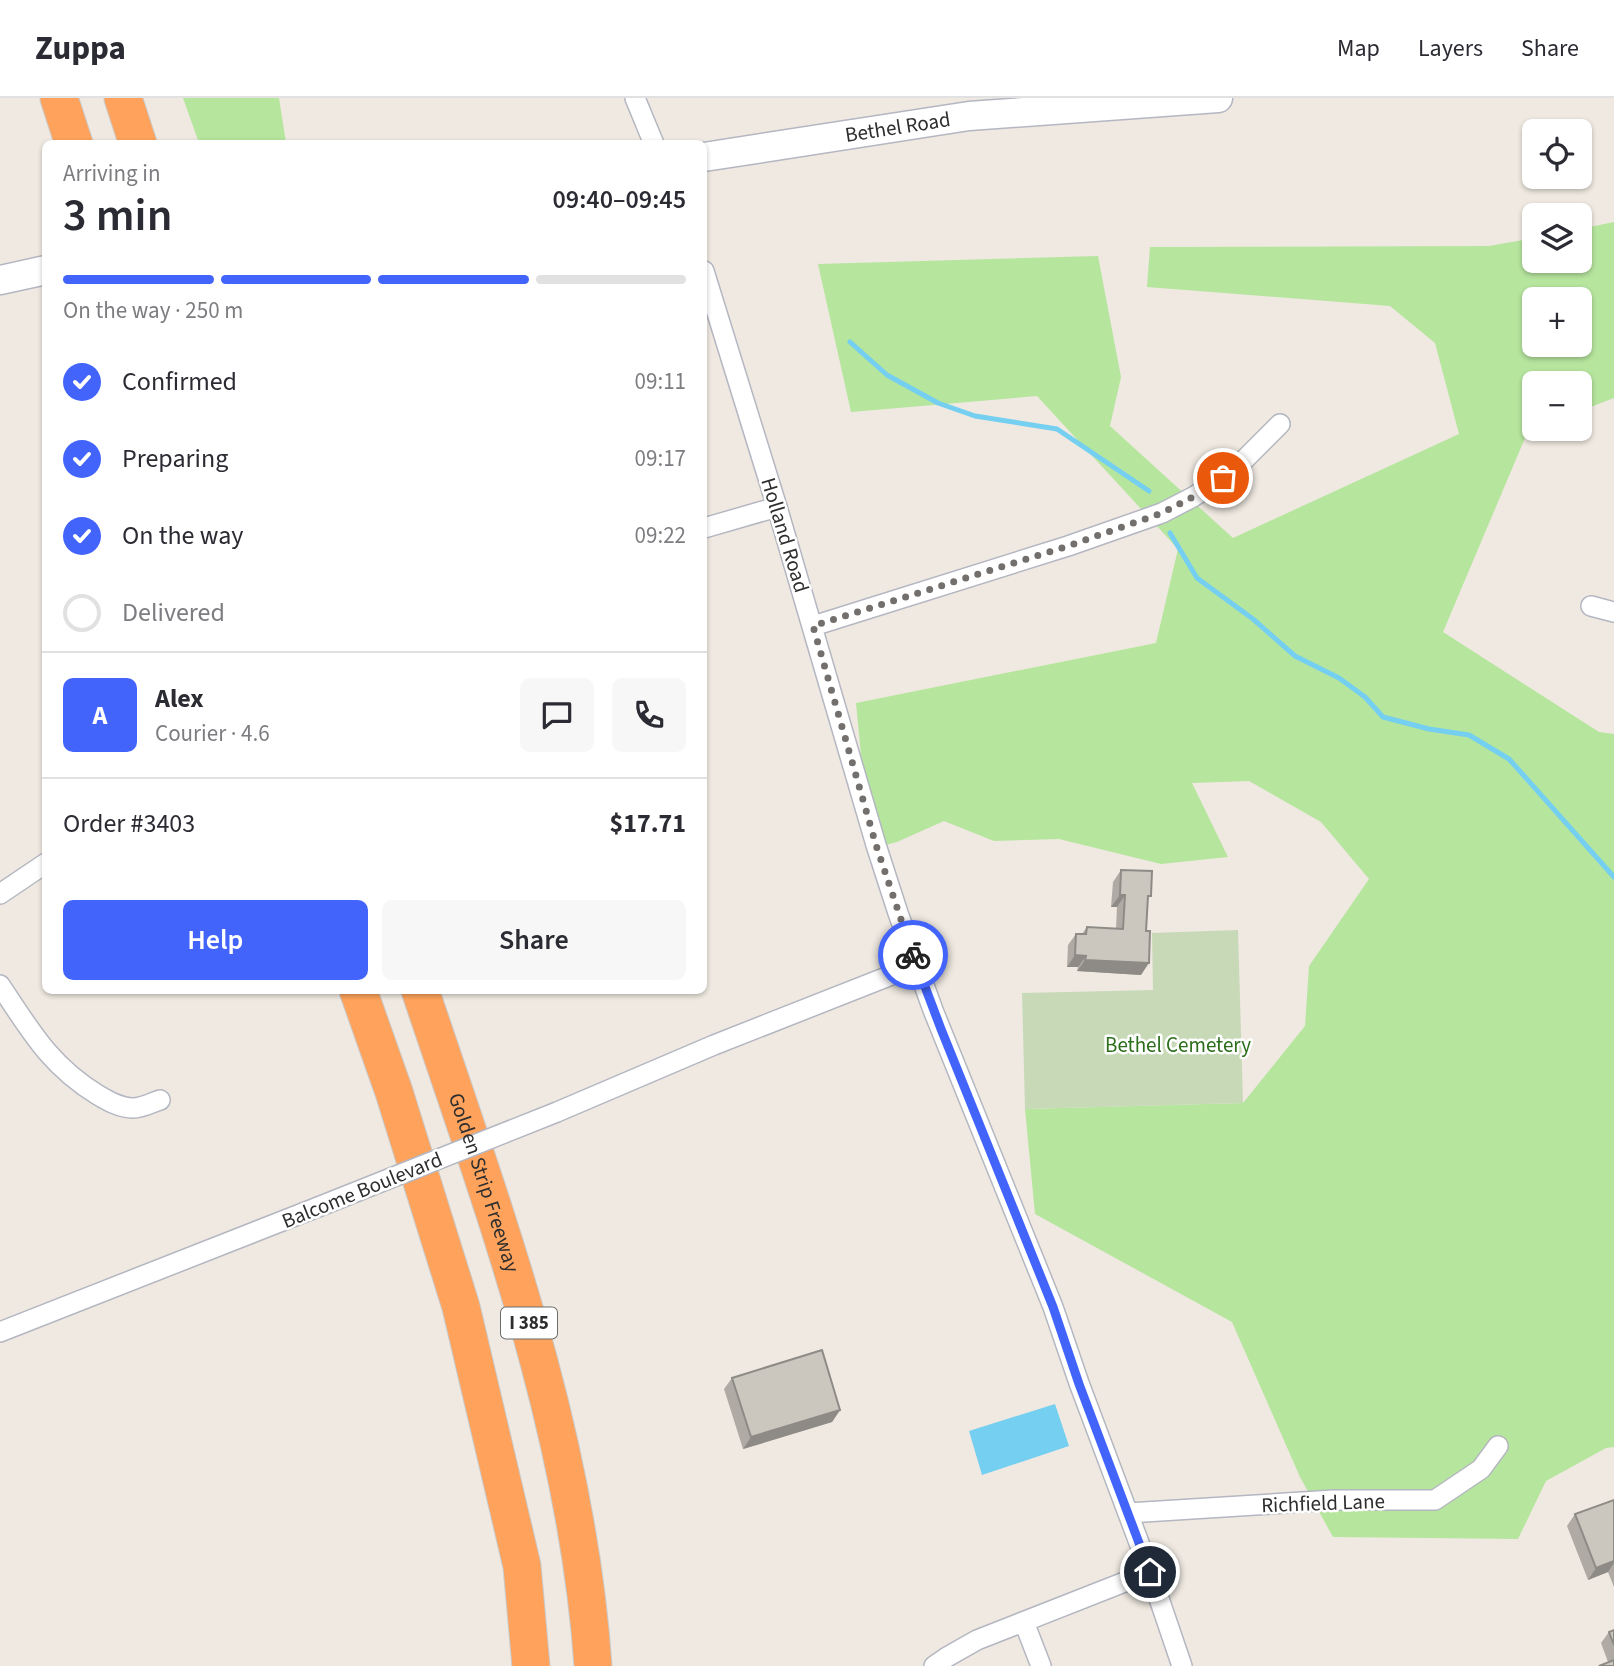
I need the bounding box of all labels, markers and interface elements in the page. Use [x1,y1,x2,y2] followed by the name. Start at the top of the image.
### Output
[35,25,126,72] text: Zuppa
[1337,31,1380,66] text: Map
[1418,31,1483,66] text: Layers
[1521,31,1579,66] text: Share
[843,104,952,150] street label: Bethel Road
[1522,119,1592,441] map controls
[1522,119,1592,189] button: locate
[63,157,161,190] text: Arriving in
[553,181,686,218] text: 09:40–09:45
[63,183,172,248] text: 3 min
[1522,203,1592,273] button: layers
[1522,287,1592,357] button: +
[63,294,243,327] text: On the way · 250 m
[63,363,101,401] icon: check
[122,363,237,400] text: Confirmed
[635,365,686,398] text: 09:11
[1522,371,1592,441] button: −
[63,440,101,478] icon: check
[122,440,228,477] text: Preparing
[635,442,686,475] text: 09:17
[1193,448,1253,508] pin
[1204,459,1242,497] icon: bag
[753,474,817,596] street label: Holland Road
[63,517,101,555] icon: check
[122,517,243,554] text: On the way
[635,519,686,552] text: 09:22
[122,594,225,631] text: Delivered
[520,678,594,752] button: chat
[612,678,686,752] button: phone
[155,680,204,717] text: Alex
[93,697,107,734] text: A
[155,717,270,750] text: Courier · 4.6
[63,805,195,842] text: Order #3403
[610,805,686,842] text: $17.71
[63,900,368,980] button: Help
[382,900,686,980] button: Share
[878,920,948,990] courier
[894,936,932,974] icon: bike
[1105,1030,1251,1060] park label: Bethel Cemetery
[441,1089,527,1276] street label: Golden Strip Freeway
[277,1144,447,1236] street label: Balcome Boulevard
[501,1308,557,1338] road number: I 385
[1261,1486,1385,1520] street label: Richfield Lane
[1120,1542,1180,1602] pin
[1131,1553,1169,1591] icon: home

